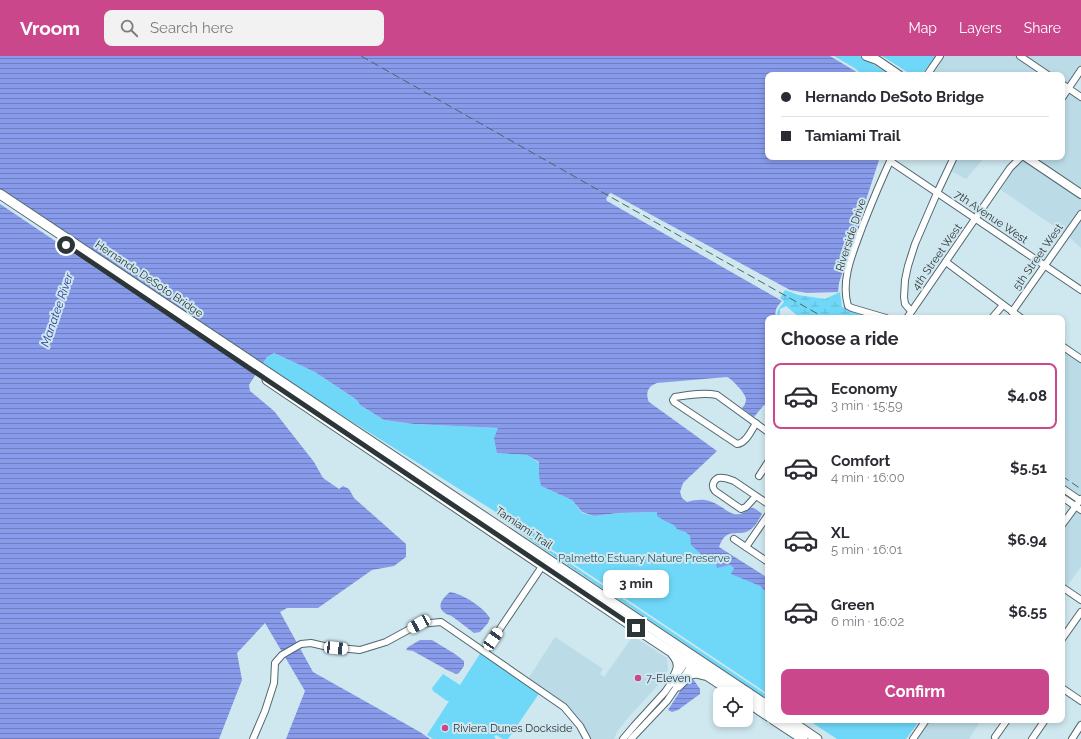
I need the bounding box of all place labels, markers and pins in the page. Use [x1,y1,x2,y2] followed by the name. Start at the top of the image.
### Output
[646,672,691,685] place label: 7-Eleven
[633,673,643,683] marker: 7-Eleven
[453,722,573,735] place label: Riviera Dunes Dockside
[440,723,450,733] marker: Riviera Dunes Dockside

